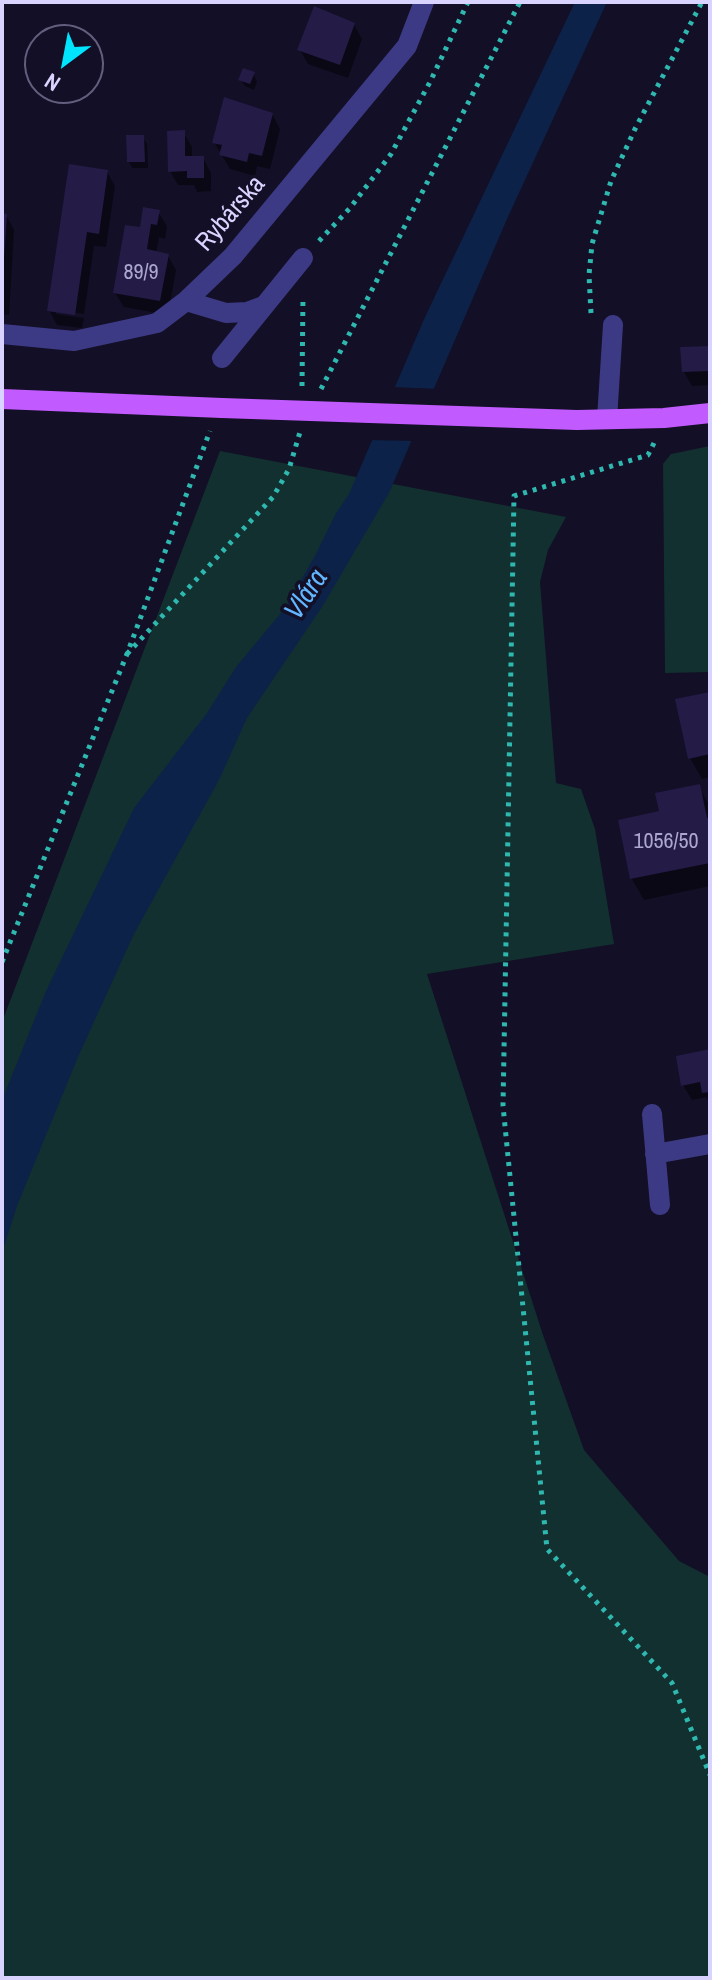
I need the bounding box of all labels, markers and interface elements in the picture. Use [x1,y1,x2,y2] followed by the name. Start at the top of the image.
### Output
[24,24,104,104] north arrow
[39,66,66,99] text: N
[190,170,272,258] street label: Rybárska
[123,260,159,286] house number: 89/9
[278,563,336,627] water label: Vlára
[633,829,699,855] house number: 1056/50

